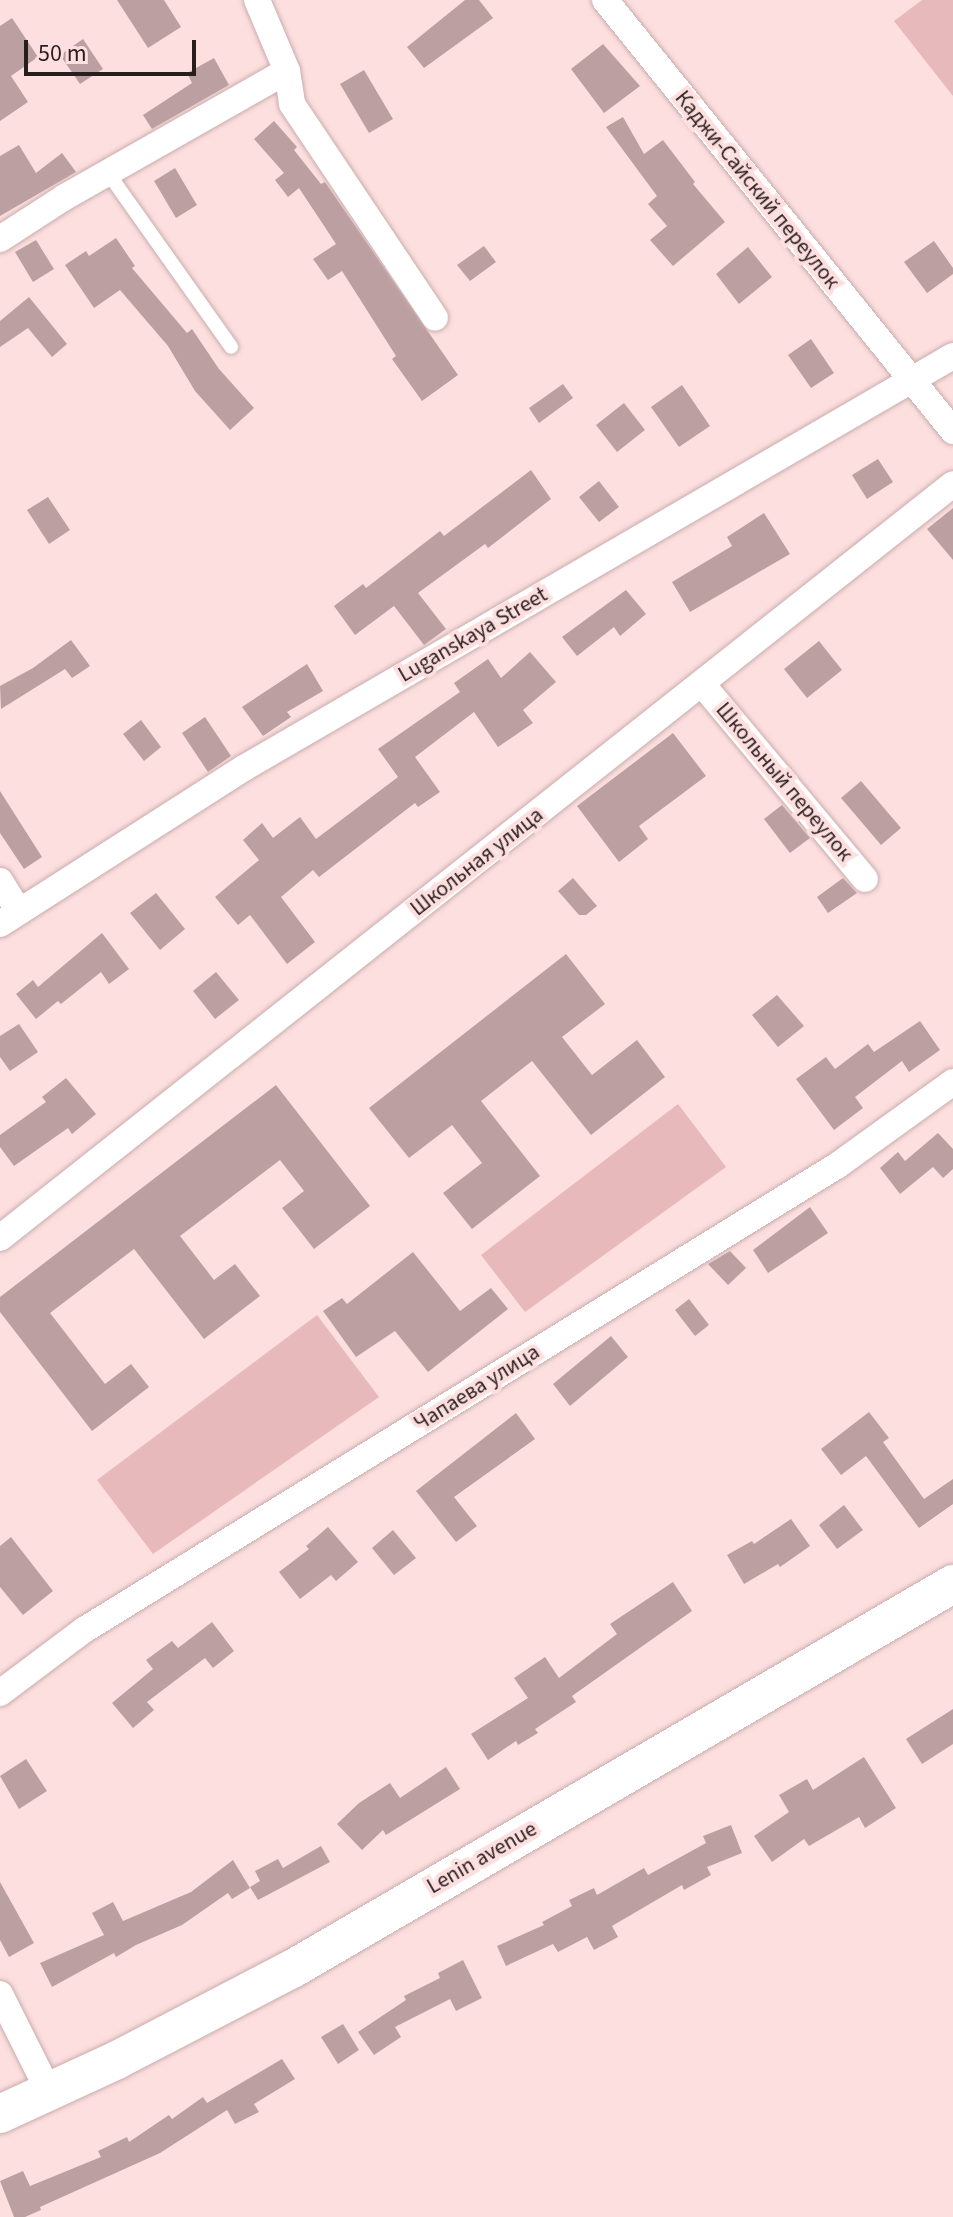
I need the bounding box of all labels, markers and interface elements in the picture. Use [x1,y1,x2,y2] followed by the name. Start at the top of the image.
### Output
[28,24,200,74] scale bar
[38,36,87,71] text: 50 m
[669,86,845,294] street label: Каджи-Сайский переулок
[394,582,552,688] street label: Luganskaya Street
[710,697,858,867] street label: Школьный переулок
[405,802,549,922] street label: Школьная улица
[409,1339,545,1437] street label: Чапаева улица
[422,1816,542,1900] street label: Lenin avenue

